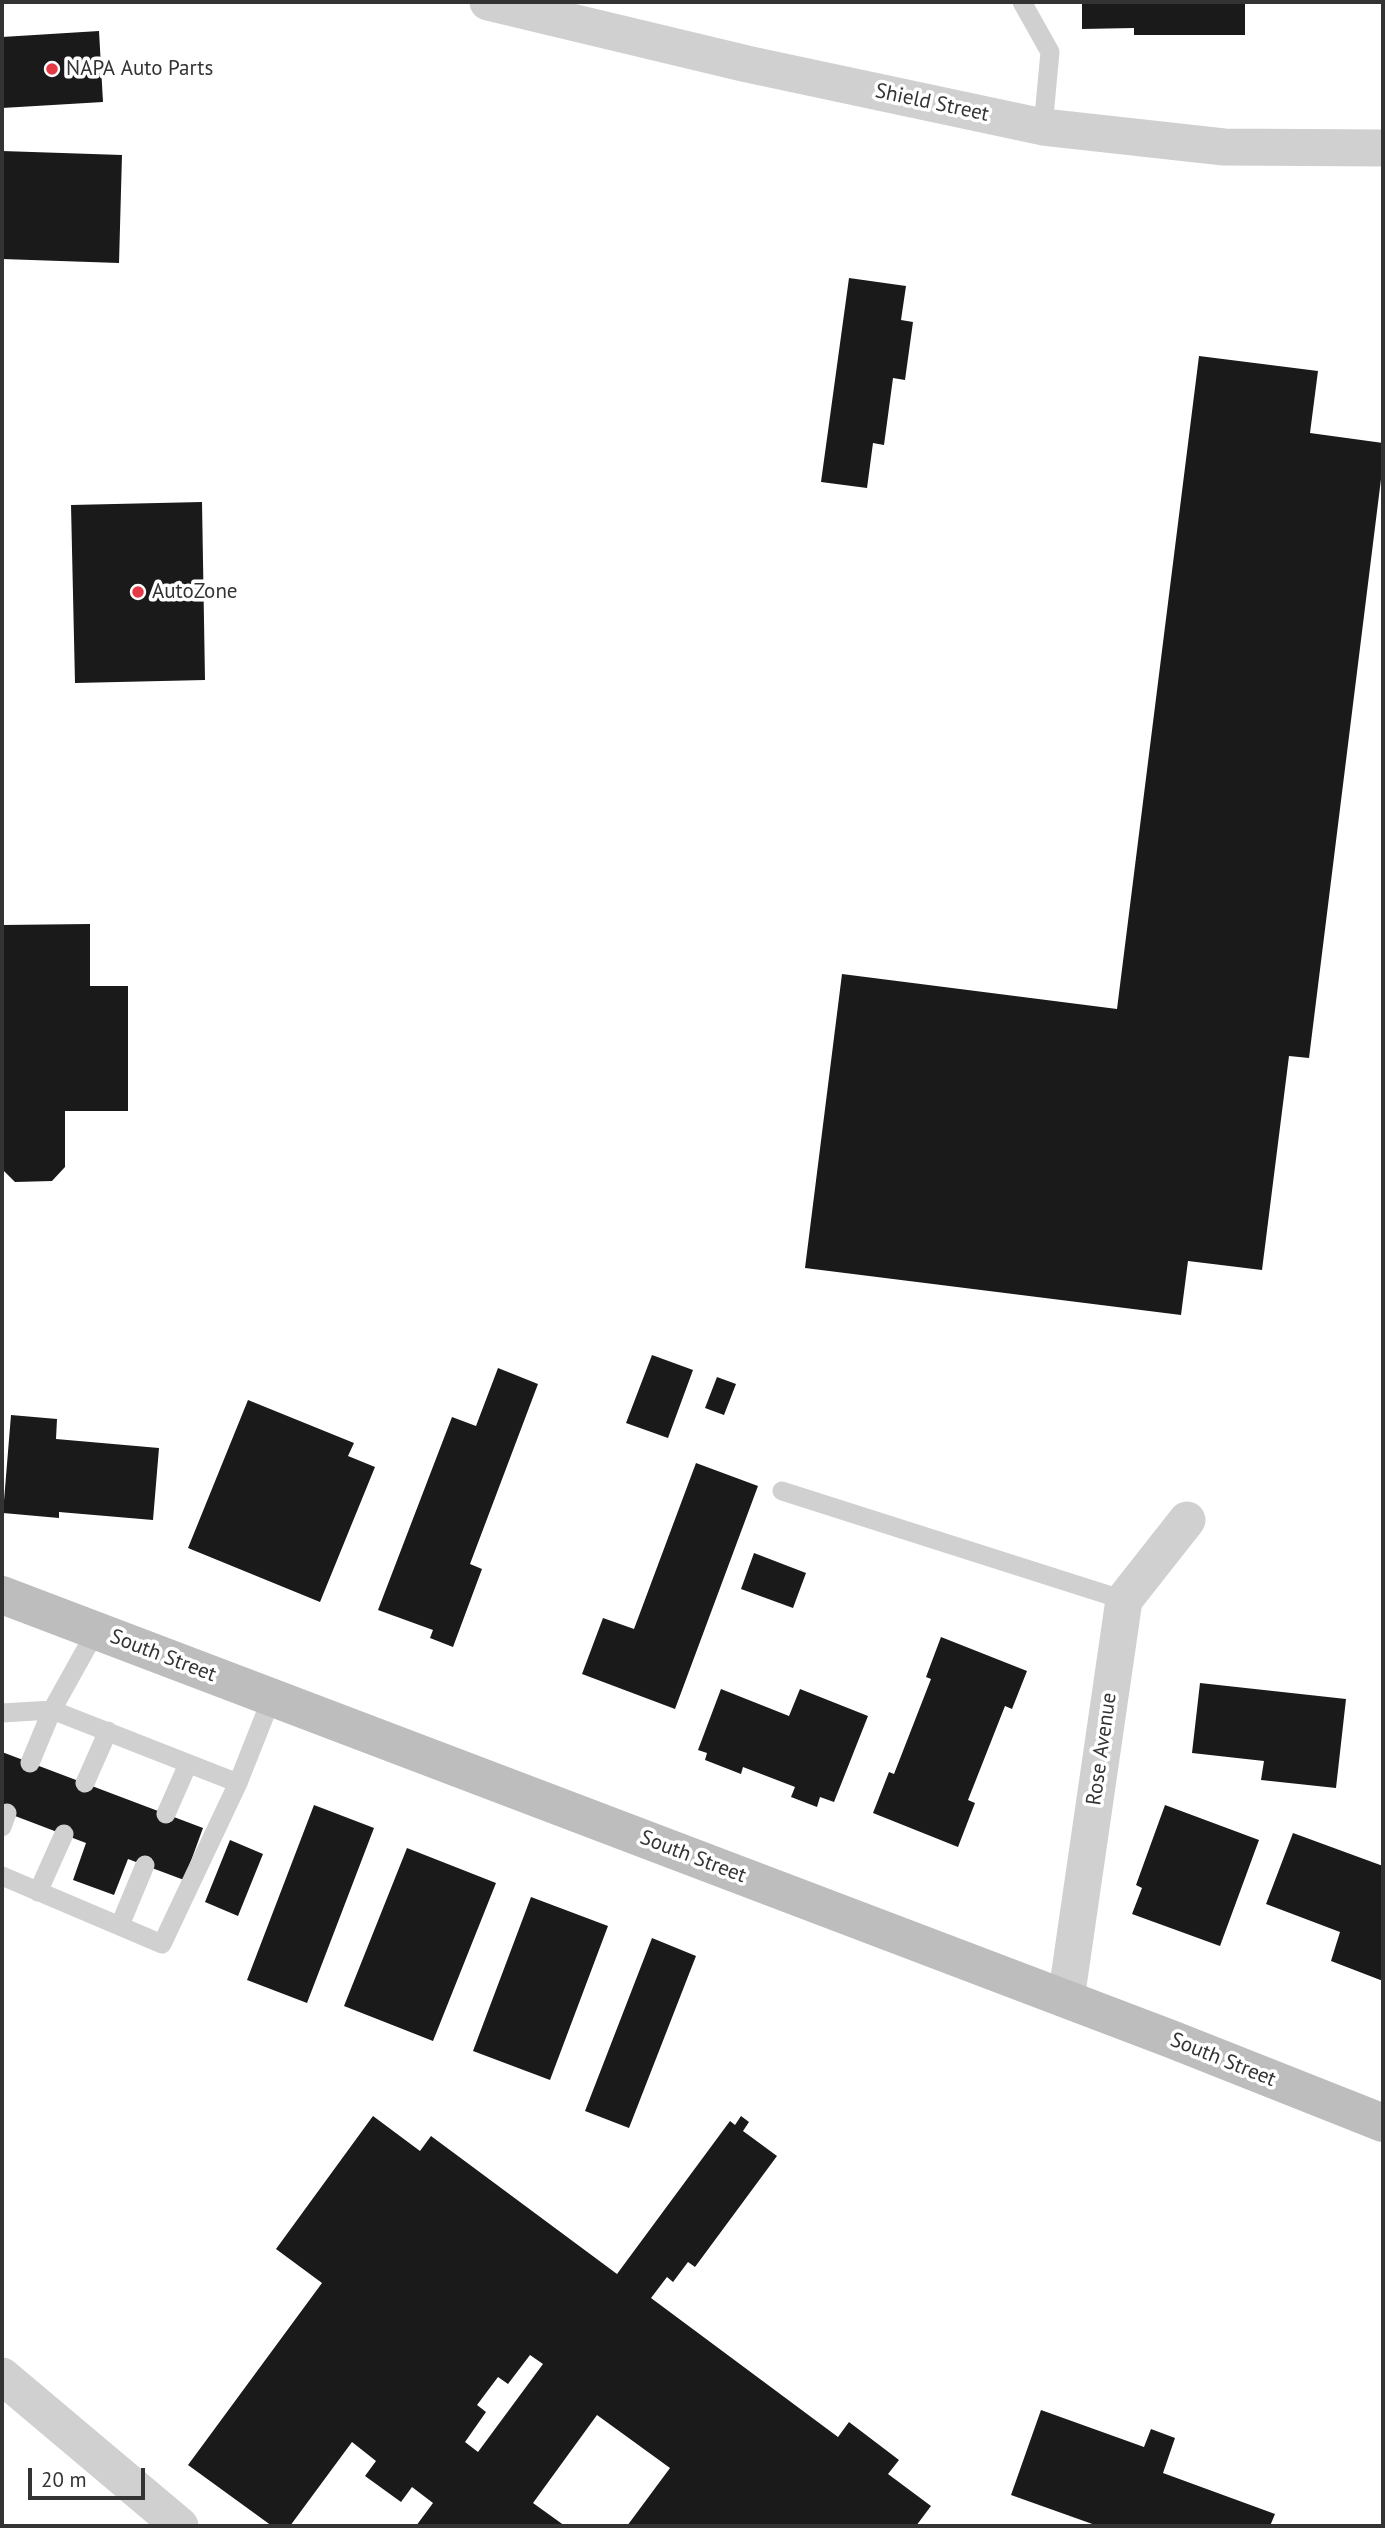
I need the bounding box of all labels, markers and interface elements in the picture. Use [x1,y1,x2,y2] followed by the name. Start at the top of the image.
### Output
[66,56,213,82] place label: NAPA Auto Parts
[44,61,60,77] marker: NAPA Auto Parts
[873,79,991,127] street label: Shield Street
[152,579,238,605] place label: AutoZone
[130,584,146,600] marker: AutoZone
[106,1624,220,1688] street label: South Street
[1082,1691,1122,1807] street label: Rose Avenue
[636,1825,750,1889] street label: South Street
[1167,2027,1279,2093] street label: South Street
[32,2454,149,2498] scale bar
[41,2466,87,2493] text: 20 m

